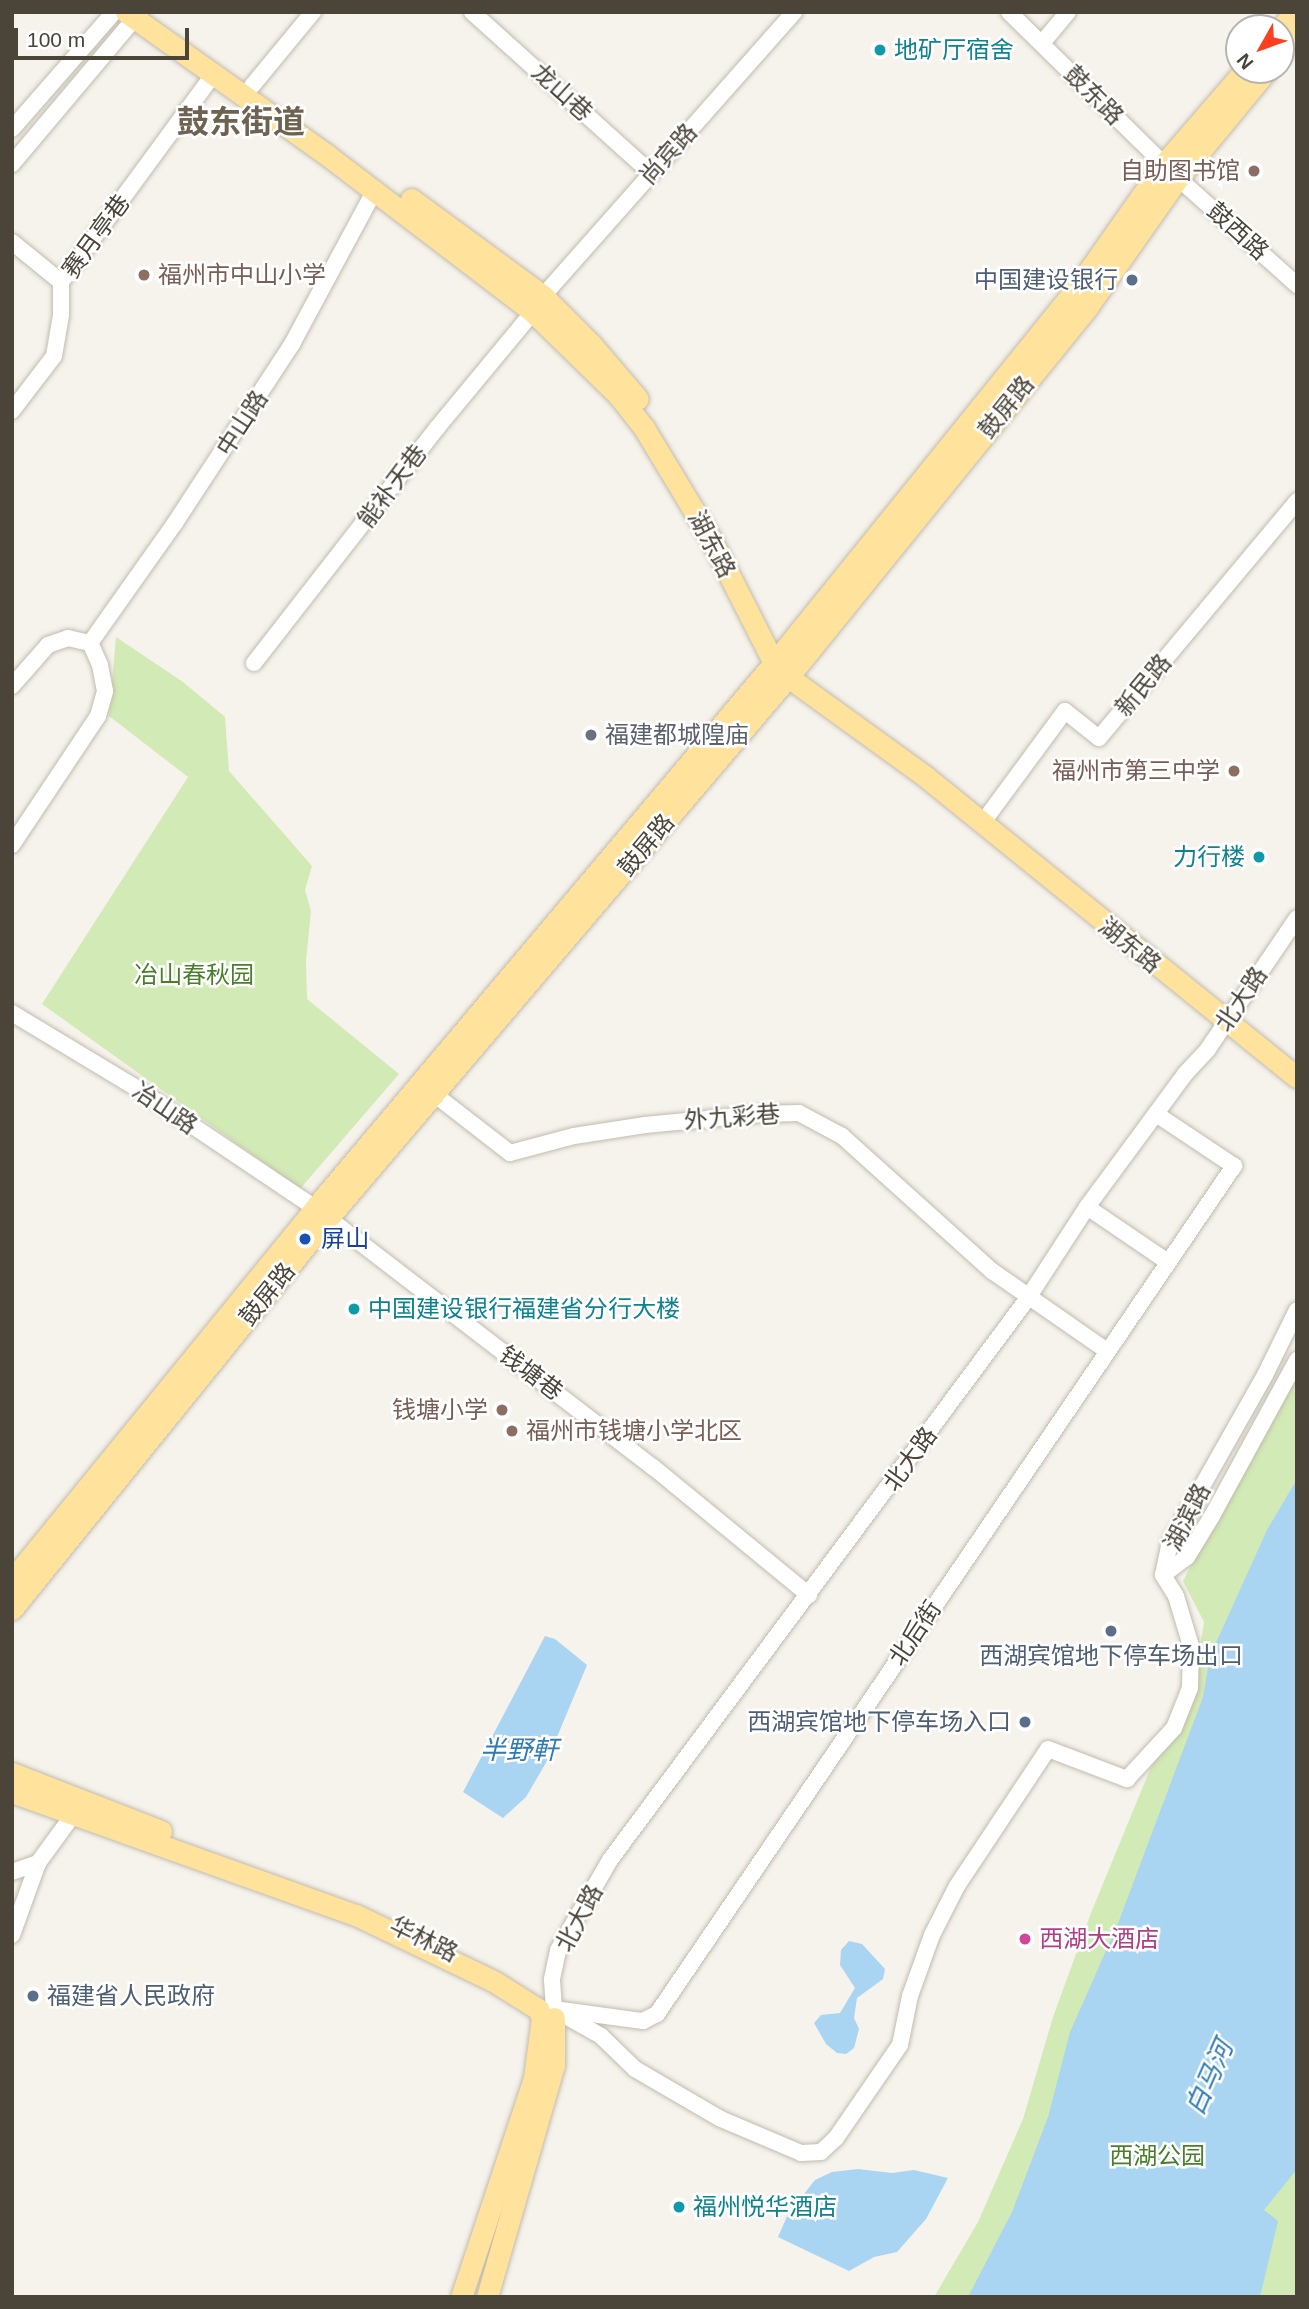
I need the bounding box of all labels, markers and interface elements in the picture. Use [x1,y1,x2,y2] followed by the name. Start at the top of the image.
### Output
[18,14,192,58] scale bar
[1225,14,1295,84] north arrow
[27,28,85,51] text: 100 m
[894,36,1014,64] place label: 地矿厅宿舍
[872,42,888,58] marker: 地矿厅宿舍
[1233,50,1258,74] text: N
[526,57,598,127] street label: 龙山巷
[1058,59,1130,131] street label: 鼓东路
[177,103,305,141] district label: 鼓东街道
[633,118,703,190] street label: 尚宾路
[1120,157,1240,185] place label: 自助图书馆
[1246,163,1262,179] marker: 自助图书馆
[56,189,136,283] street label: 赛月亭巷
[1202,196,1274,266] street label: 鼓西路
[158,261,326,289] place label: 福州市中山小学
[974,266,1118,294] place label: 中国建设银行
[136,267,152,283] marker: 福州市中山小学
[1124,272,1140,288] marker: 中国建设银行
[972,370,1040,444] street label: 鼓屏路
[210,385,274,461] street label: 中山路
[352,439,432,533] street label: 能补天巷
[682,505,742,583] street label: 湖东路
[1109,648,1177,722] street label: 新民路
[605,721,749,749] place label: 福建都城隍庙
[583,727,599,743] marker: 福建都城隍庙
[1052,757,1220,785] place label: 福州市第三中学
[1226,763,1242,779] marker: 福州市第三中学
[612,808,680,882] street label: 鼓屏路
[1173,843,1245,871] place label: 力行楼
[1251,849,1267,865] marker: 力行楼
[1093,911,1167,979] street label: 湖东路
[134,961,254,989] park label: 冶山春秋园
[1209,961,1273,1037] street label: 北大路
[127,1076,203,1140] street label: 冶山路
[683,1099,781,1135] street label: 外九彩巷
[321,1225,369,1253] place label: 屏山
[295,1229,315,1249] marker: 屏山
[233,1257,301,1331] street label: 鼓屏路
[368,1295,680,1323] place label: 中国建设银行福建省分行大楼
[346,1301,362,1317] marker: 中国建设银行福建省分行大楼
[494,1340,568,1406] street label: 钱塘巷
[392,1396,488,1424] place label: 钱塘小学
[494,1402,510,1418] marker: 钱塘小学
[526,1417,742,1445] place label: 福州市钱塘小学北区
[877,1421,943,1497] street label: 北大路
[504,1423,520,1439] marker: 福州市钱塘小学北区
[1158,1478,1216,1556] street label: 湖滨路
[883,1595,947,1671] street label: 北后街
[1103,1623,1119,1639] marker: 西湖宾馆地下停车场出口
[979,1642,1243,1670] place label: 西湖宾馆地下停车场出口
[747,1708,1011,1736] place label: 西湖宾馆地下停车场入口
[1017,1714,1033,1730] marker: 西湖宾馆地下停车场入口
[480,1735,558,1767] water label: 半野軒
[549,1879,609,1957] street label: 北大路
[385,1910,463,1968] street label: 华林路
[1039,1925,1159,1953] place label: 西湖大酒店
[1017,1931,1033,1947] marker: 西湖大酒店
[47,1982,215,2010] place label: 福建省人民政府
[25,1988,41,2004] marker: 福建省人民政府
[1180,2036,1240,2120] water label: 白马河
[1109,2142,1205,2170] park label: 西湖公园
[693,2193,837,2221] place label: 福州悦华酒店
[671,2199,687,2215] marker: 福州悦华酒店

